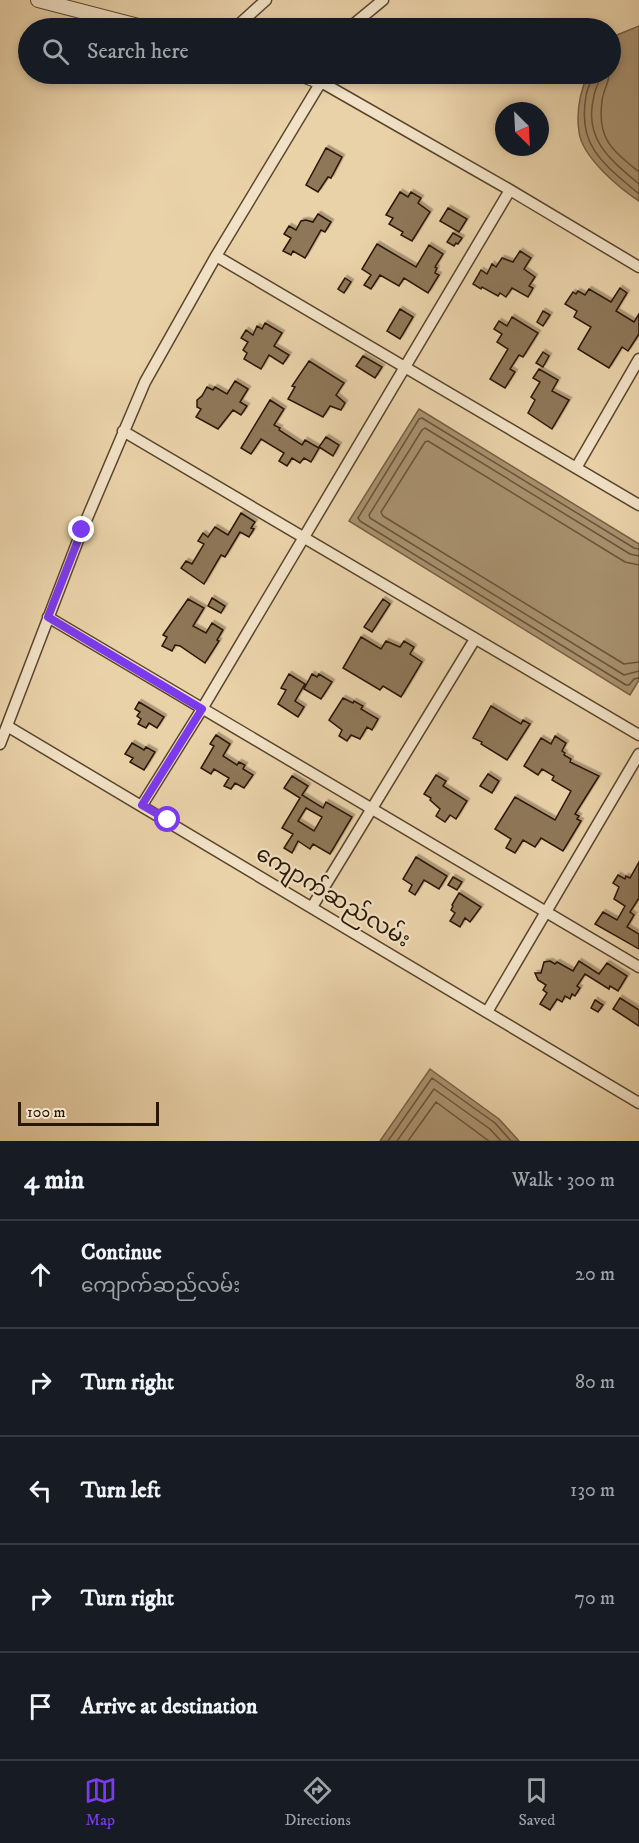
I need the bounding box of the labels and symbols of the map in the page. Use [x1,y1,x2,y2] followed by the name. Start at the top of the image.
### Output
[495,102,549,156] north arrow
[68,516,94,542] route end
[154,806,180,832] route start
[249,838,417,957] street label: ကျောက်ဆည်လမ်း
[18,1099,159,1126] scale bar

